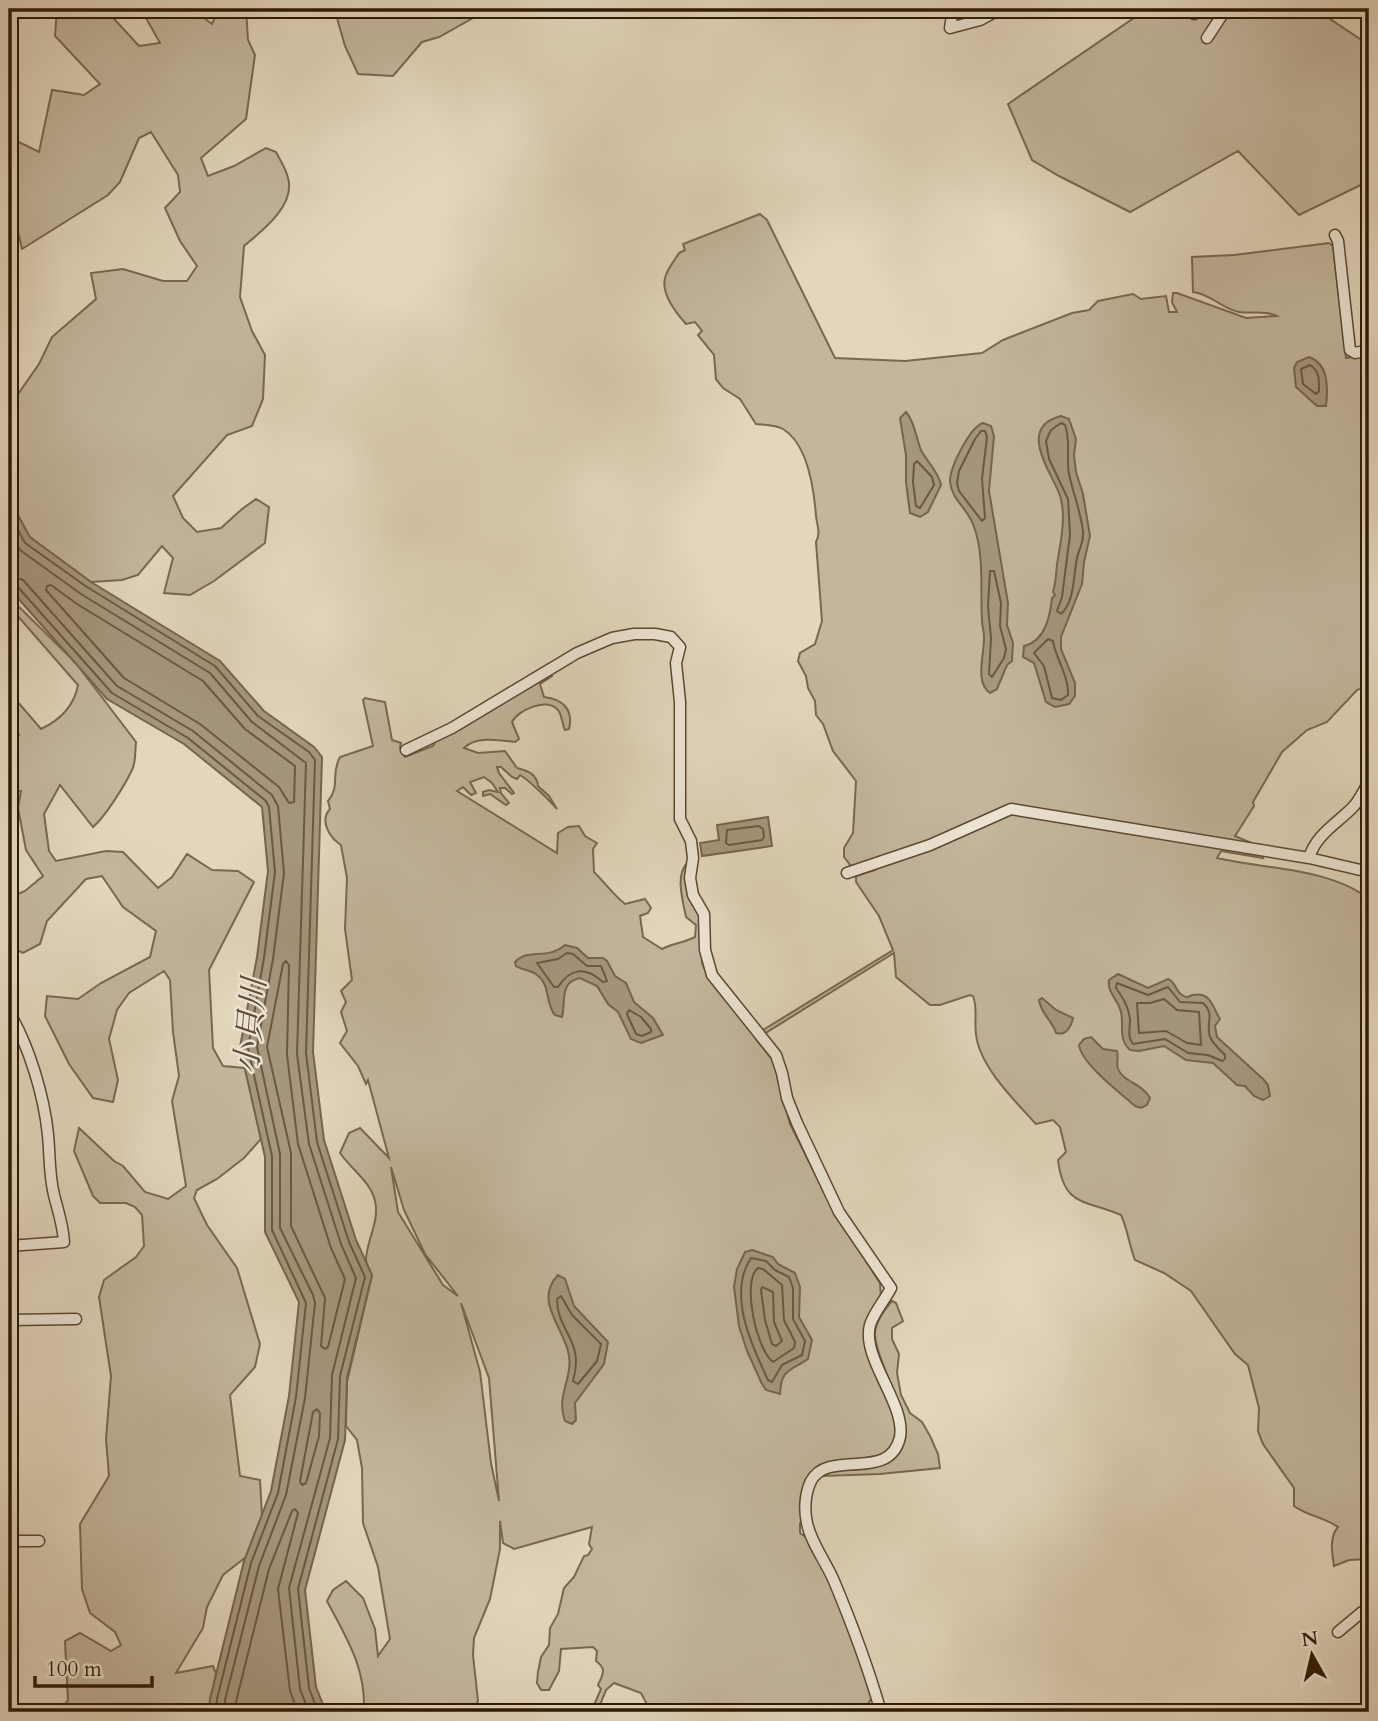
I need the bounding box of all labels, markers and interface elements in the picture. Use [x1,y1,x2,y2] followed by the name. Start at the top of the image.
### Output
[225,973,277,1076] water label: 小貝川
[1276,1620,1346,1690] north arrow
[1300,1625,1320,1653] text: N
[35,1644,152,1688] scale bar
[46,1655,102,1684] text: 100 m

